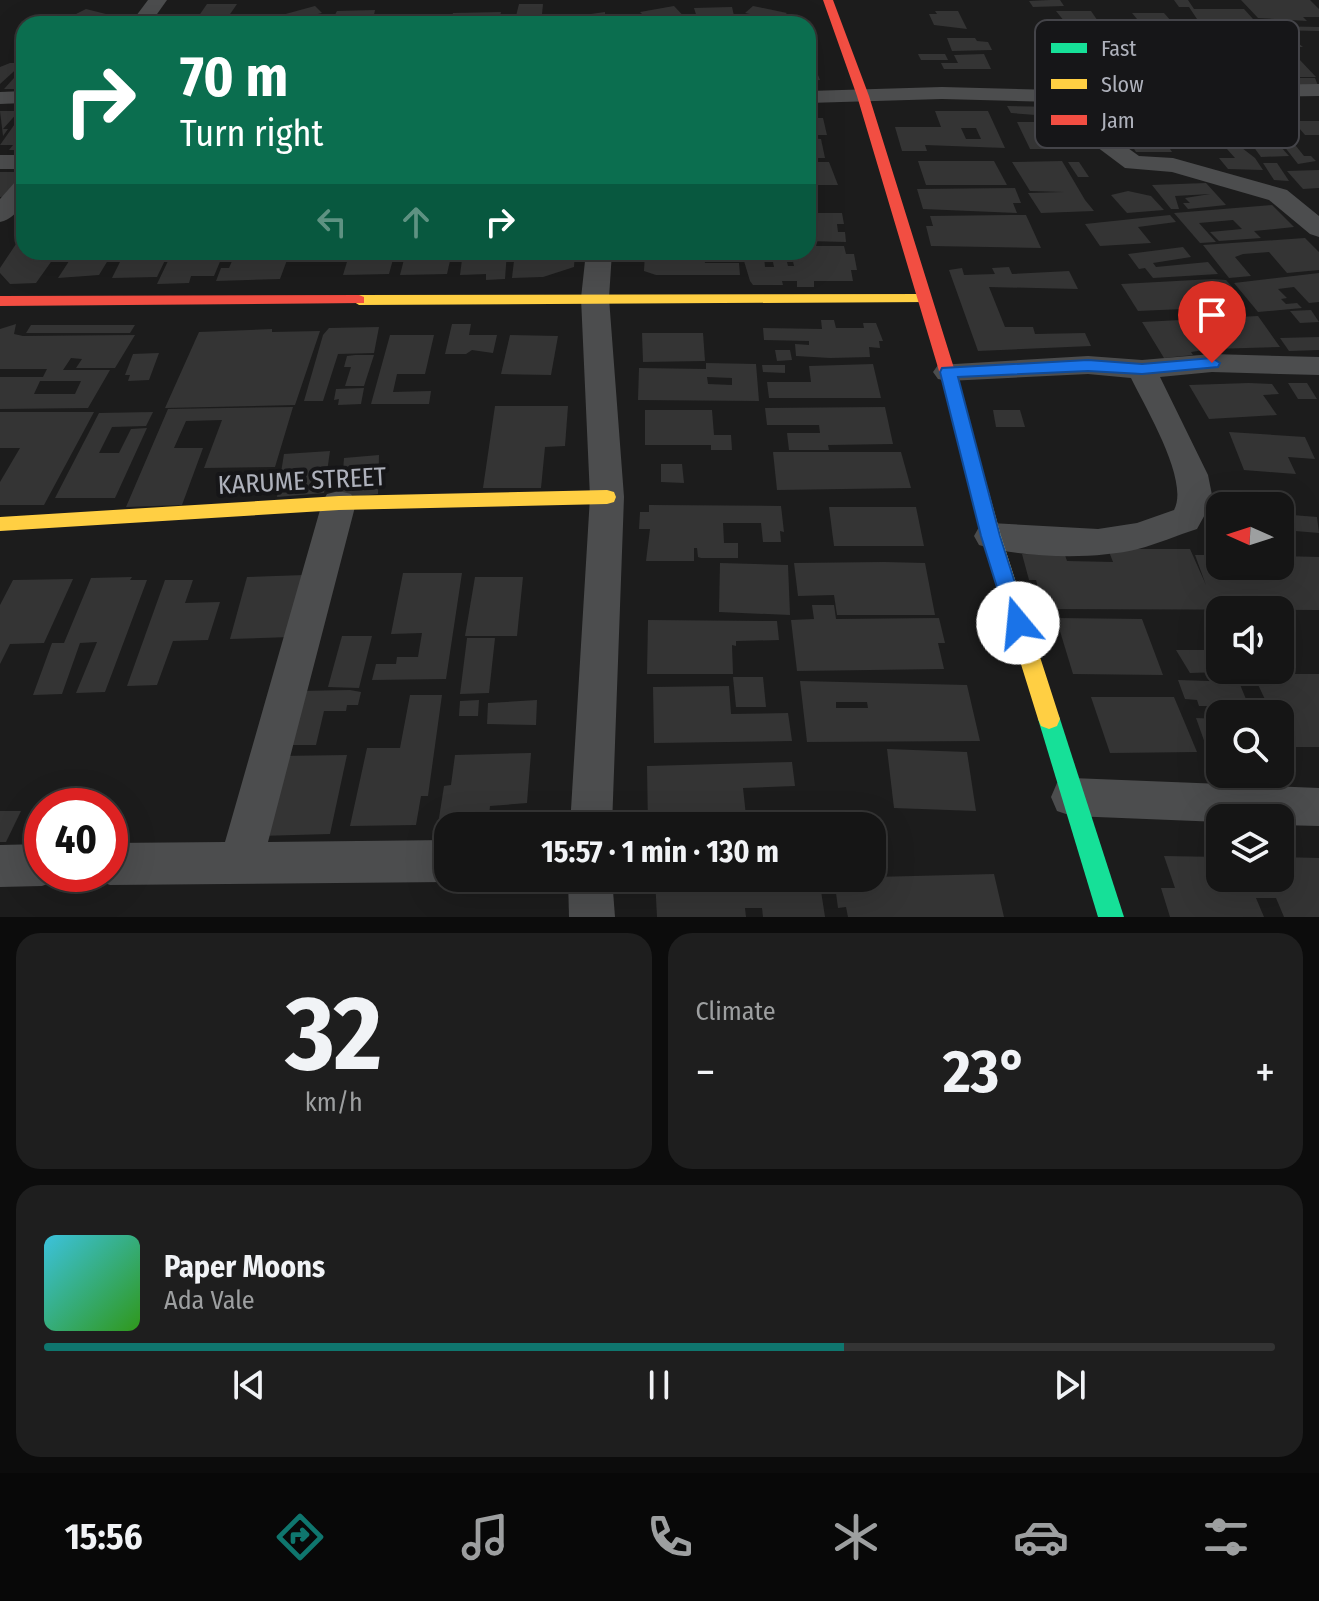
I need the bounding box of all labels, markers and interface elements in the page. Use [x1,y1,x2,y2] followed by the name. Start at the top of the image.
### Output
[1035,20,1299,148] legend
[1101,35,1137,62] text: Fast
[180,44,288,111] text: 70 m
[48,48,152,152] icon: right
[1101,71,1144,98] text: Slow
[1101,107,1135,134] text: Jam
[180,112,323,156] text: Turn right
[310,200,354,244] icon: left
[394,200,438,244] icon: ahead
[478,200,522,244] icon: right
[1178,281,1246,363] pin
[1190,293,1234,337] icon: arrive
[217,461,387,501] street label: KARUME STREET
[1206,492,1294,580] north arrow
[1206,492,1294,892] map controls
[976,581,1060,665] position arrow
[1206,596,1294,684] button: sound
[1206,700,1294,788] button: search
[24,788,128,892] speed limit sign: 40
[1206,804,1294,892] button: layers
[541,834,779,870] text: 15:57 · 1 min · 130 m
[285,972,382,1097] text: 32
[696,996,776,1027] text: Climate
[943,1036,1027,1108] text: 23°
[696,1046,715,1099] text: −
[1255,1046,1275,1099] text: +
[305,1087,363,1118] text: km/h
[164,1249,325,1285] text: Paper Moons
[164,1285,255,1316] text: Ada Vale
[227,1363,271,1407] icon: previous
[637,1363,681,1407] icon: pause
[1048,1363,1092,1407] icon: next
[272,1509,328,1565] icon: directions
[457,1509,513,1565] icon: music
[642,1509,698,1565] icon: phone
[828,1509,884,1565] icon: climate
[1013,1509,1069,1565] icon: car
[1198,1509,1254,1565] icon: filters
[65,1515,143,1559] text: 15:56

